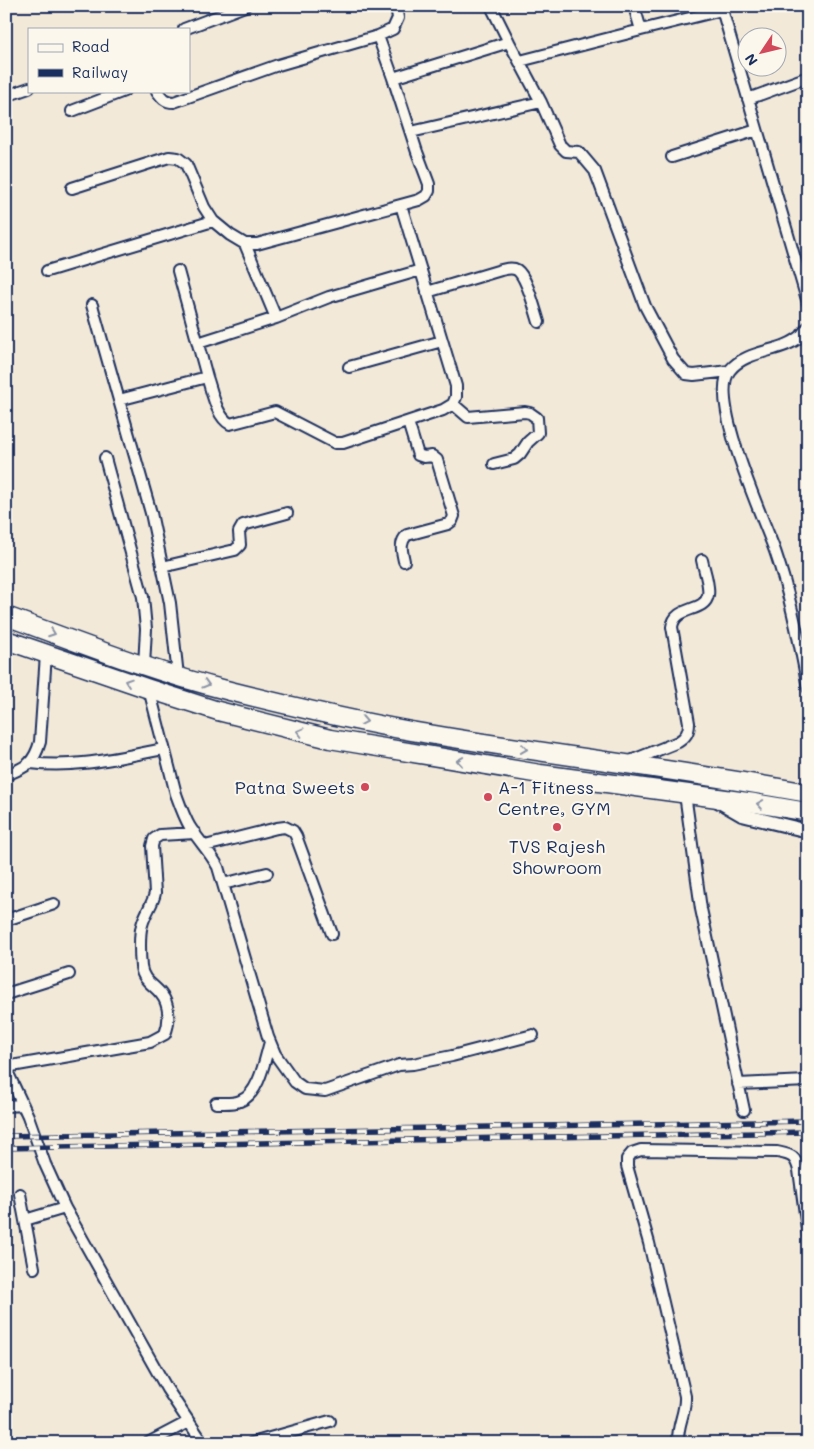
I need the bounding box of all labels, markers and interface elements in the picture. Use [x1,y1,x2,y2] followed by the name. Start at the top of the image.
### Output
[28,28,190,92] legend
[736,28,786,78] north arrow
[72,36,109,56] text: Road
[740,50,762,70] text: N
[72,62,128,82] text: Railway
[47,627,56,637] one-way arrow
[124,678,132,688] one-way arrow
[201,679,210,689] one-way arrow
[360,716,369,726] one-way arrow
[296,727,305,738] one-way arrow
[521,743,529,754] one-way arrow
[456,756,464,767] one-way arrow
[235,775,355,799] place label: Patna Sweets
[498,775,611,820] place label: A-1 Fitness Centre, GYM
[359,781,371,793] marker: Patna Sweets
[482,791,494,803] marker: A-1 Fitness Centre, GYM
[755,799,763,810] one-way arrow
[551,821,563,833] marker: TVS Rajesh Showroom
[509,834,605,879] place label: TVS Rajesh Showroom

